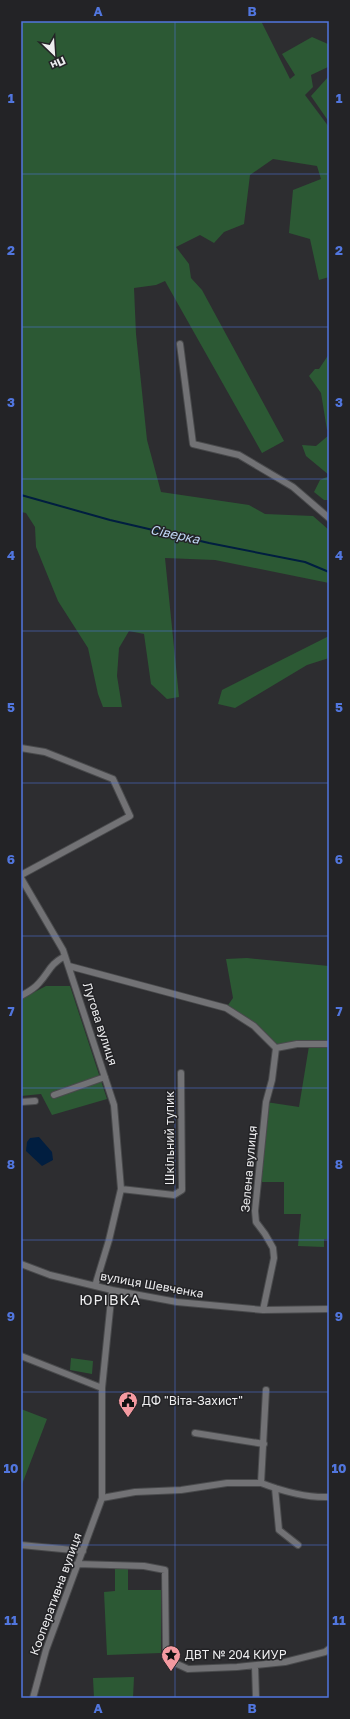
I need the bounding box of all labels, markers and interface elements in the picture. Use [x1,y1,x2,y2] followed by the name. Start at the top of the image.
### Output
[93,3,103,19] text: A
[247,3,257,19] text: B
[34,34,74,74] north arrow
[49,54,68,73] text: Пн
[8,90,15,106] text: 1
[336,90,343,106] text: 1
[7,242,15,258] text: 2
[335,242,343,258] text: 2
[7,394,15,410] text: 3
[335,394,343,410] text: 3
[149,521,202,547] water label: Сіверка
[7,547,15,563] text: 4
[335,547,343,563] text: 4
[7,699,15,715] text: 5
[335,699,343,715] text: 5
[7,851,15,867] text: 6
[335,851,343,867] text: 6
[80,981,121,1067] street label: Лугова вулиця
[7,1003,15,1019] text: 7
[335,1003,343,1019] text: 7
[162,1091,177,1185] street label: Шкільний тупик
[237,1125,260,1213] street label: Зелена вулиця
[7,1156,15,1172] text: 8
[335,1156,343,1172] text: 8
[99,1268,205,1301] street label: вулиця Шевченка
[79,1291,141,1308] district label: ЮРІВКА
[7,1308,15,1324] text: 9
[335,1308,343,1324] text: 9
[117,1390,139,1418] public building icon: ДФ "Віта-Захист"
[142,1393,243,1408] place label: ДФ "Віта-Захист"
[3,1460,19,1476] text: 10
[331,1460,347,1476] text: 10
[26,1530,85,1657] street label: Кооперативна вулиця
[4,1612,18,1628] text: 11
[332,1612,346,1628] text: 11
[160,1644,182,1672] place icon: ДВТ № 204 КИУР
[185,1647,287,1662] place label: ДВТ № 204 КИУР
[93,1700,103,1716] text: A
[247,1700,257,1716] text: B

